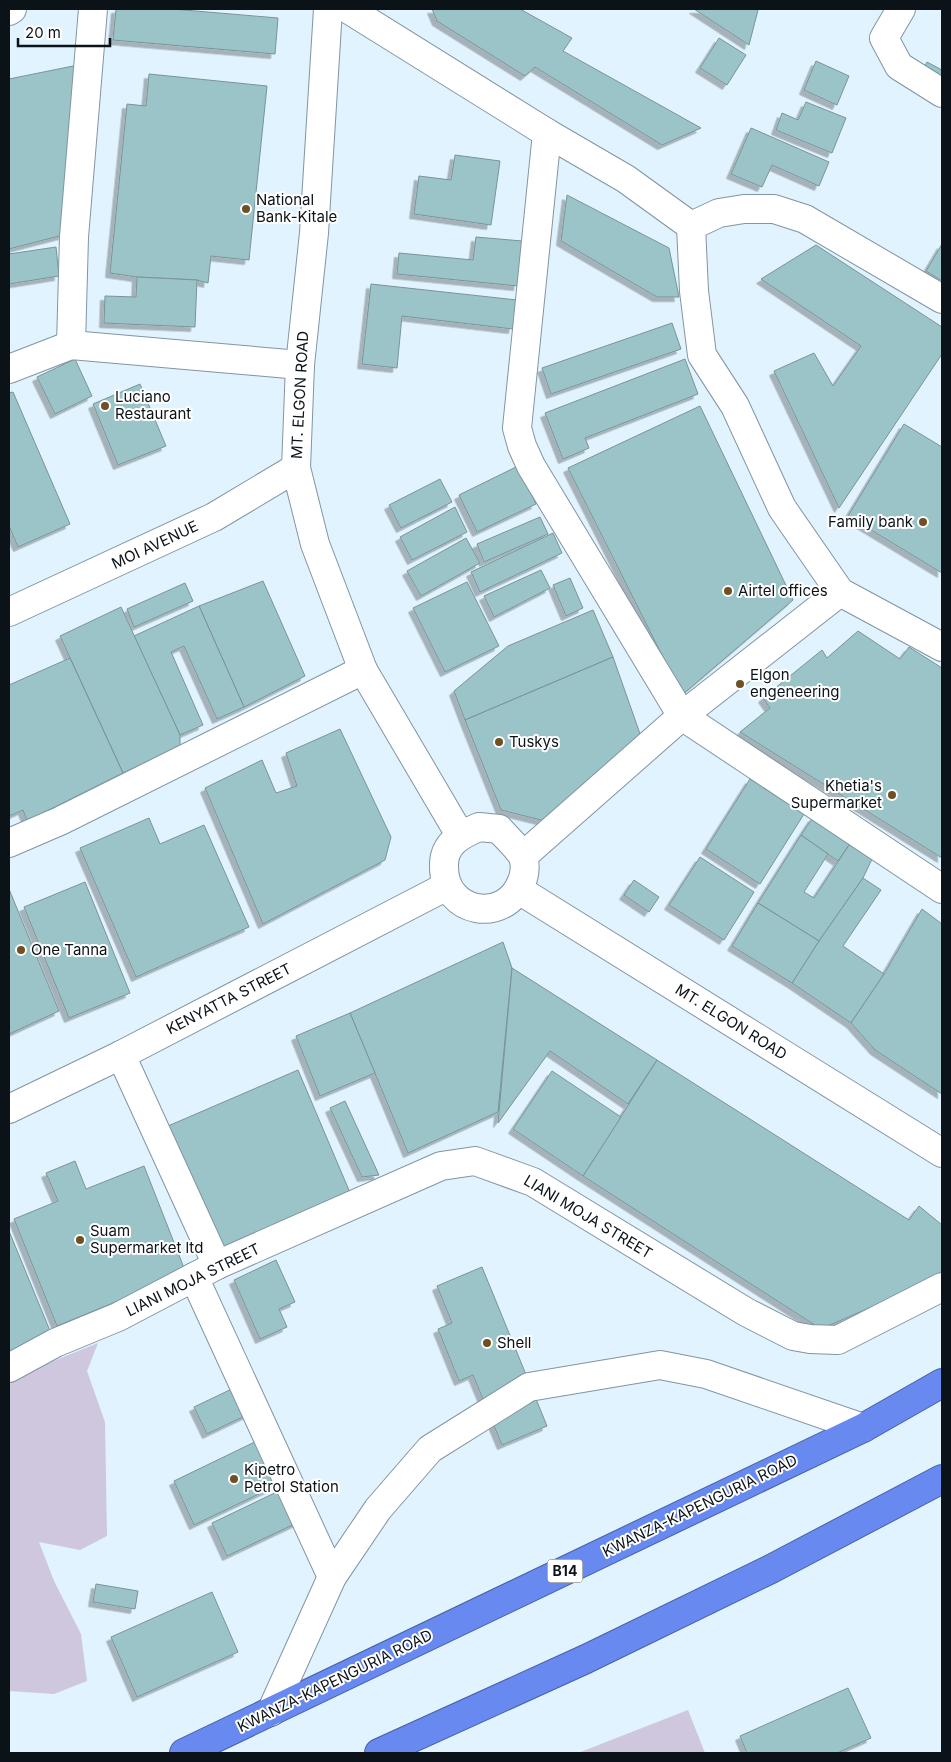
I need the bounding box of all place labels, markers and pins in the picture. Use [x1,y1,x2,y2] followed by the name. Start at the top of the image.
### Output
[256,190,337,226] place label: National Bank-Kitale
[240,203,252,215] marker: National Bank-Kitale
[115,387,191,423] place label: Luciano Restaurant
[99,400,111,412] marker: Luciano Restaurant
[828,512,914,531] place label: Family bank
[917,516,929,528] marker: Family bank
[738,581,828,600] place label: Airtel offices
[722,585,734,597] marker: Airtel offices
[750,665,839,701] place label: Elgon engeneering
[734,678,746,690] marker: Elgon engeneering
[509,732,559,751] place label: Tuskys
[493,736,505,748] marker: Tuskys
[791,776,882,812] place label: Khetia's Supermarket
[886,789,898,801] marker: Khetia's Supermarket
[31,940,107,959] place label: One Tanna
[15,944,27,956] marker: One Tanna
[90,1221,203,1257] place label: Suam Supermarket ltd
[74,1234,86,1246] marker: Suam Supermarket ltd
[497,1333,532,1352] place label: Shell
[481,1337,493,1349] marker: Shell
[244,1460,339,1496] place label: Kipetro Petrol Station
[228,1473,240,1485] marker: Kipetro Petrol Station

